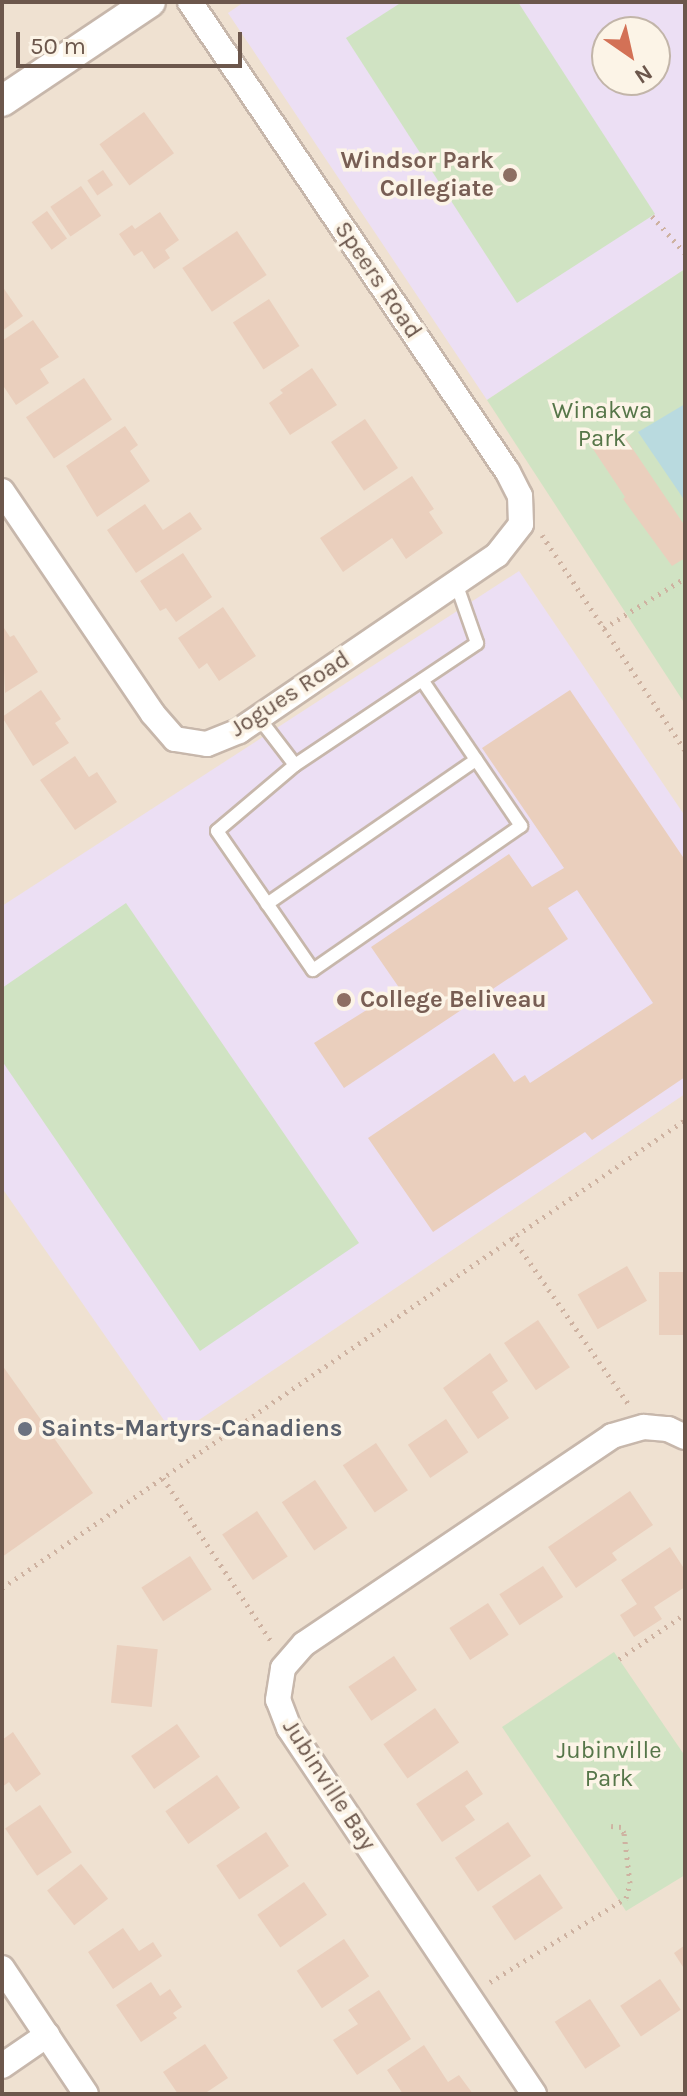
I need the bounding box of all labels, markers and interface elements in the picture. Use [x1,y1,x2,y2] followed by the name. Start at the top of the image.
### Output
[20,16,246,66] scale bar
[591,16,671,96] north arrow
[30,32,86,60] text: 50 m
[629,59,657,89] text: N
[340,147,494,203] place label: Windsor Park Collegiate
[501,166,519,184] marker: Windsor Park Collegiate
[328,216,428,344] street label: Speers Road
[552,397,652,453] park label: Winakwa Park
[225,645,355,743] street label: Jogues Road
[360,986,547,1014] place label: College Beliveau
[335,991,353,1009] marker: College Beliveau
[41,1415,342,1443] place label: Saints-Martyrs-Canadiens
[16,1420,34,1438] marker: Saints-Martyrs-Canadiens
[276,1714,382,1856] street label: Jubinville Bay
[556,1737,662,1793] park label: Jubinville Park

